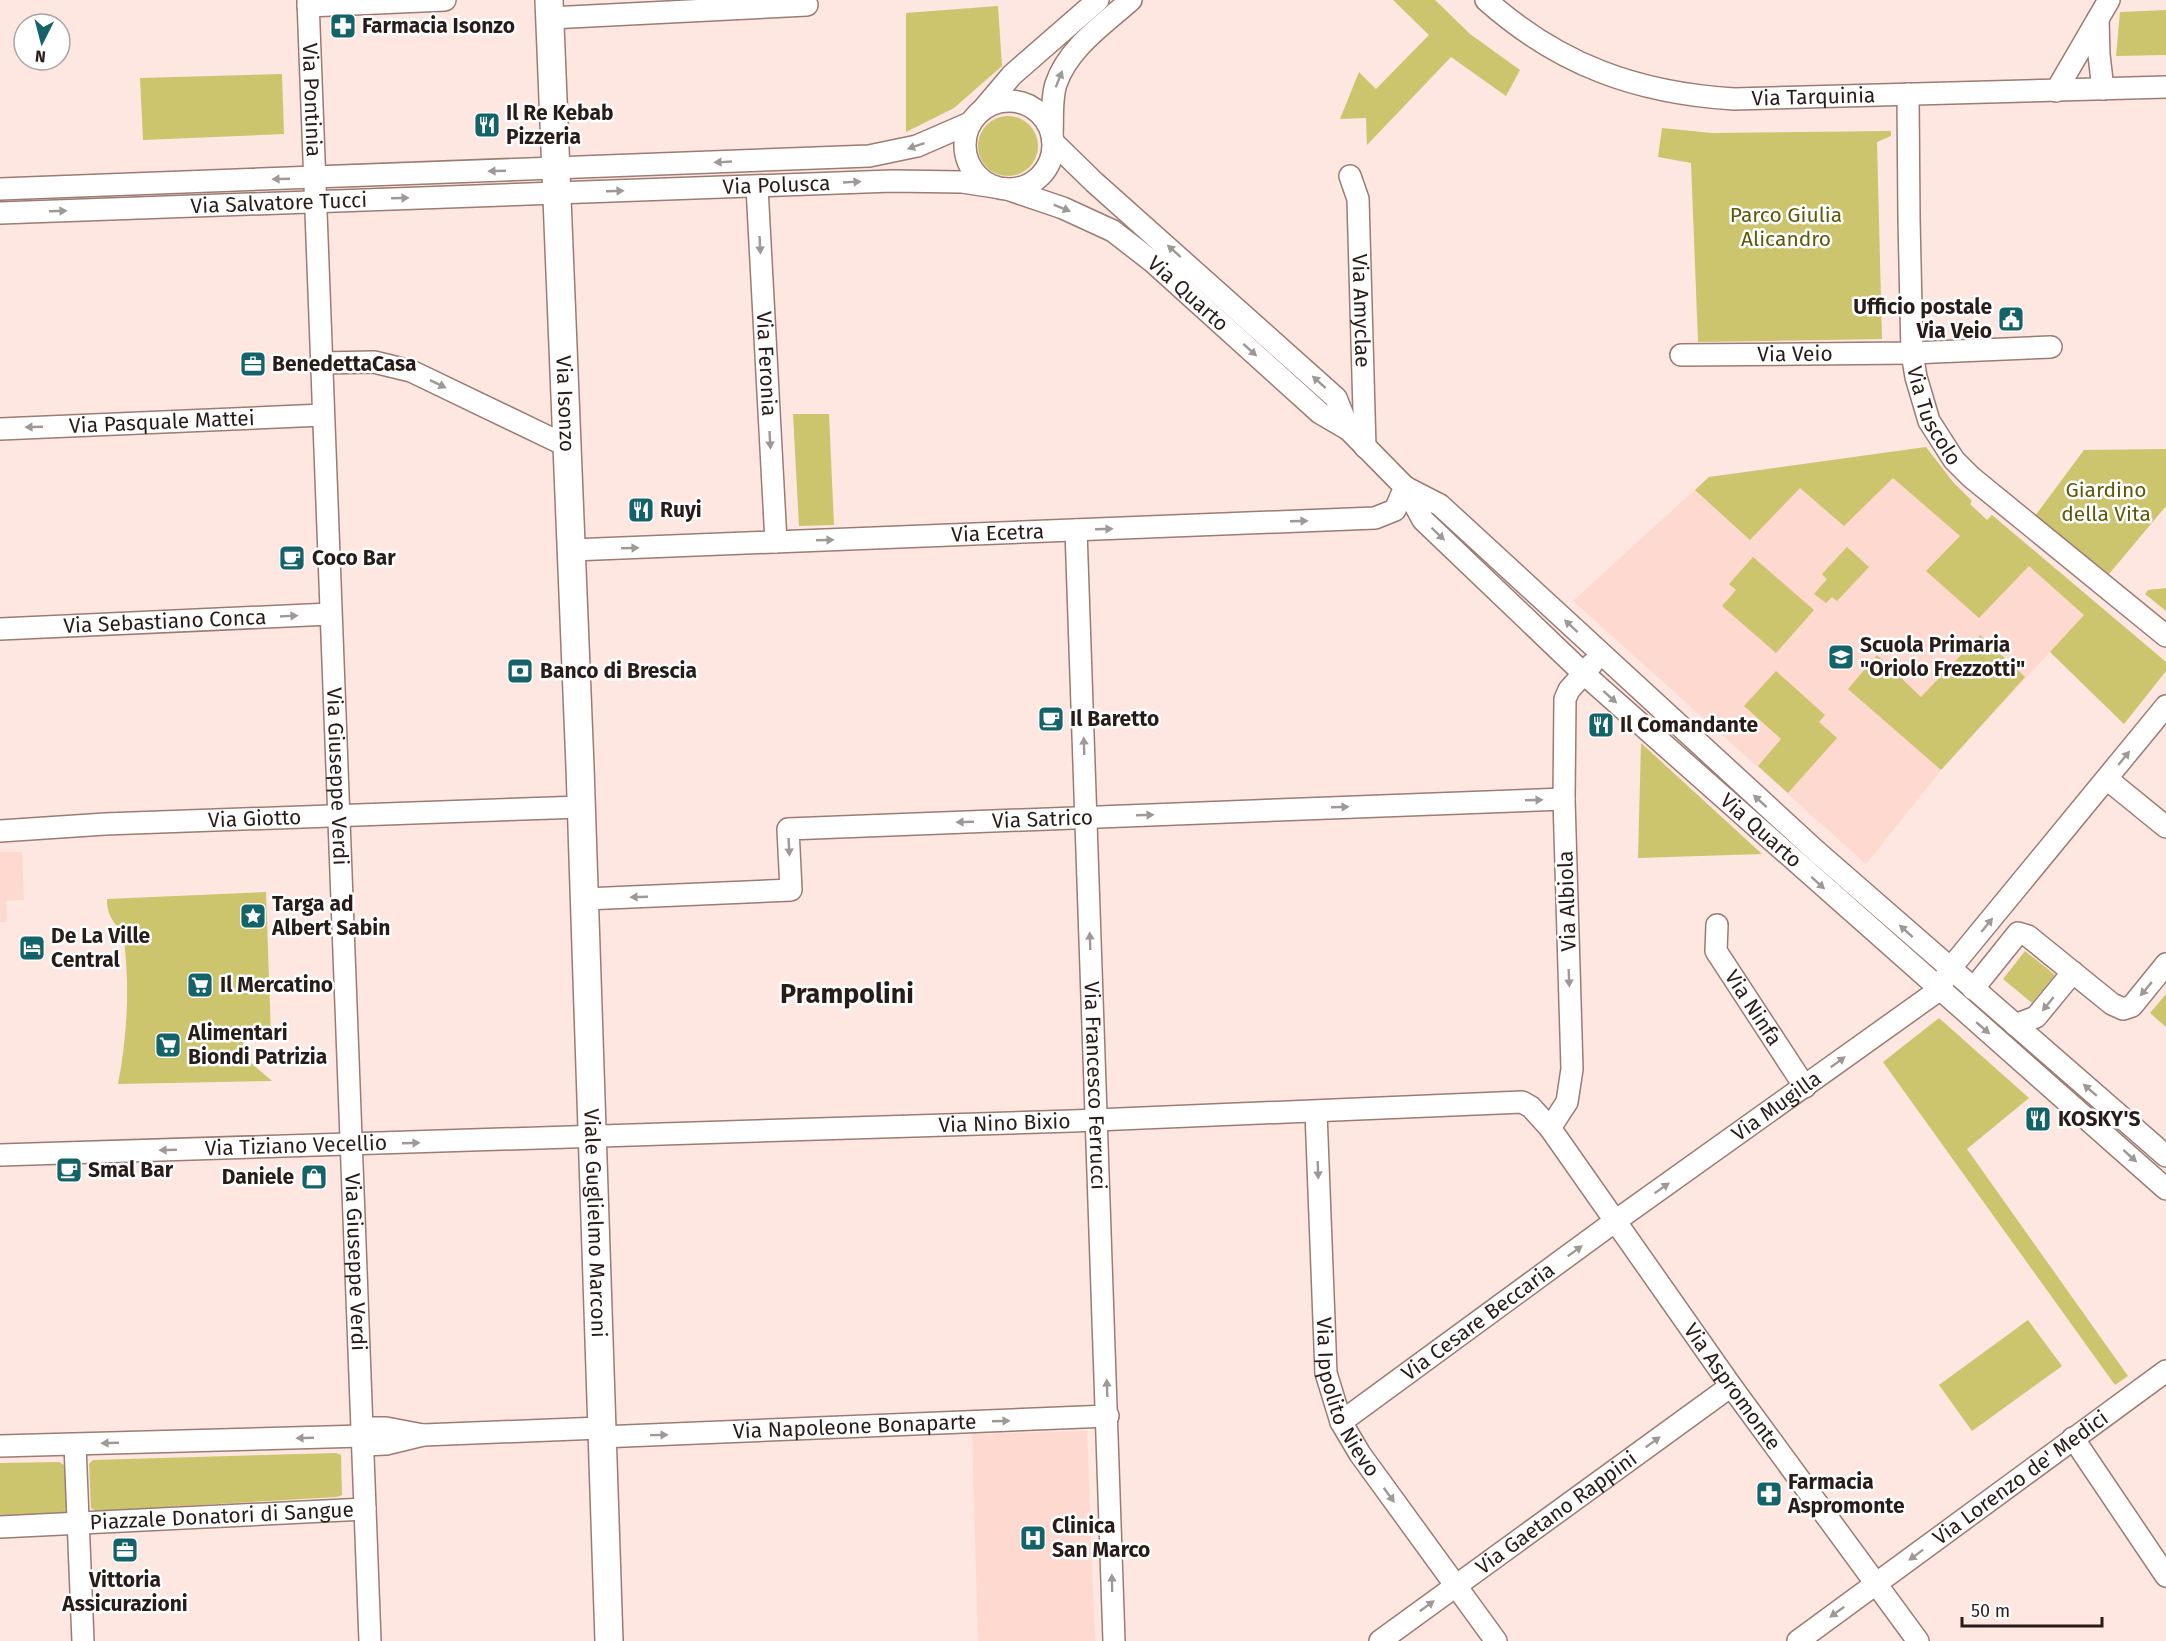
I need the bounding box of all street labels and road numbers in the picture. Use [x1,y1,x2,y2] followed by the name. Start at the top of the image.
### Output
[297,42,327,157] street label: Via Pontinia
[1751,82,1876,112] street label: Via Tarquinia
[722,170,831,200] street label: Via Polusca
[190,187,368,219] street label: Via Salvatore Tucci
[1142,250,1234,337] street label: Via Quarto
[1347,253,1376,368] street label: Via Amyclae
[751,311,782,417] street label: Via Feronia
[1757,341,1833,367] street label: Via Veio
[550,355,580,452] street label: Via Isonzo
[1901,364,1967,470] street label: Via Tuscolo
[68,405,255,439] street label: Via Pasquale Mattei
[951,518,1045,548] street label: Via Ecetra
[63,604,267,639] street label: Via Sebastiano Conca
[321,687,354,866] street label: Via Giuseppe Verdi
[1715,787,1807,873] street label: Via Quarto
[208,804,302,833] street label: Via Giotto
[992,804,1094,834] street label: Via Satrico
[1552,850,1582,952] street label: Via Albiola
[1719,965,1787,1051] street label: Via Ninfa
[1078,981,1112,1190] street label: Via Francesco Ferrucci
[1727,1065,1826,1147] street label: Via Mugilla
[578,1108,612,1338] street label: Viale Guglielmo Marconi
[938,1108,1071,1138] street label: Via Nino Bixio
[204,1130,387,1162] street label: Via Tiziano Vecellio
[339,1173,372,1351] street label: Via Giuseppe Verdi
[1396,1257,1560,1386] street label: Via Cesare Beccaria
[1311,1317,1385,1482] street label: Via Ippolito Nievo
[1678,1318,1787,1455] street label: Via Aspromonte
[1928,1405,2113,1551] street label: Via Lorenzo de' Medici
[733,1408,977,1445] street label: Via Napoleone Bonaparte
[1471,1446,1642,1580] street label: Via Gaetano Rappini
[89,1497,354,1536] street label: Piazzale Donatori di Sangue

